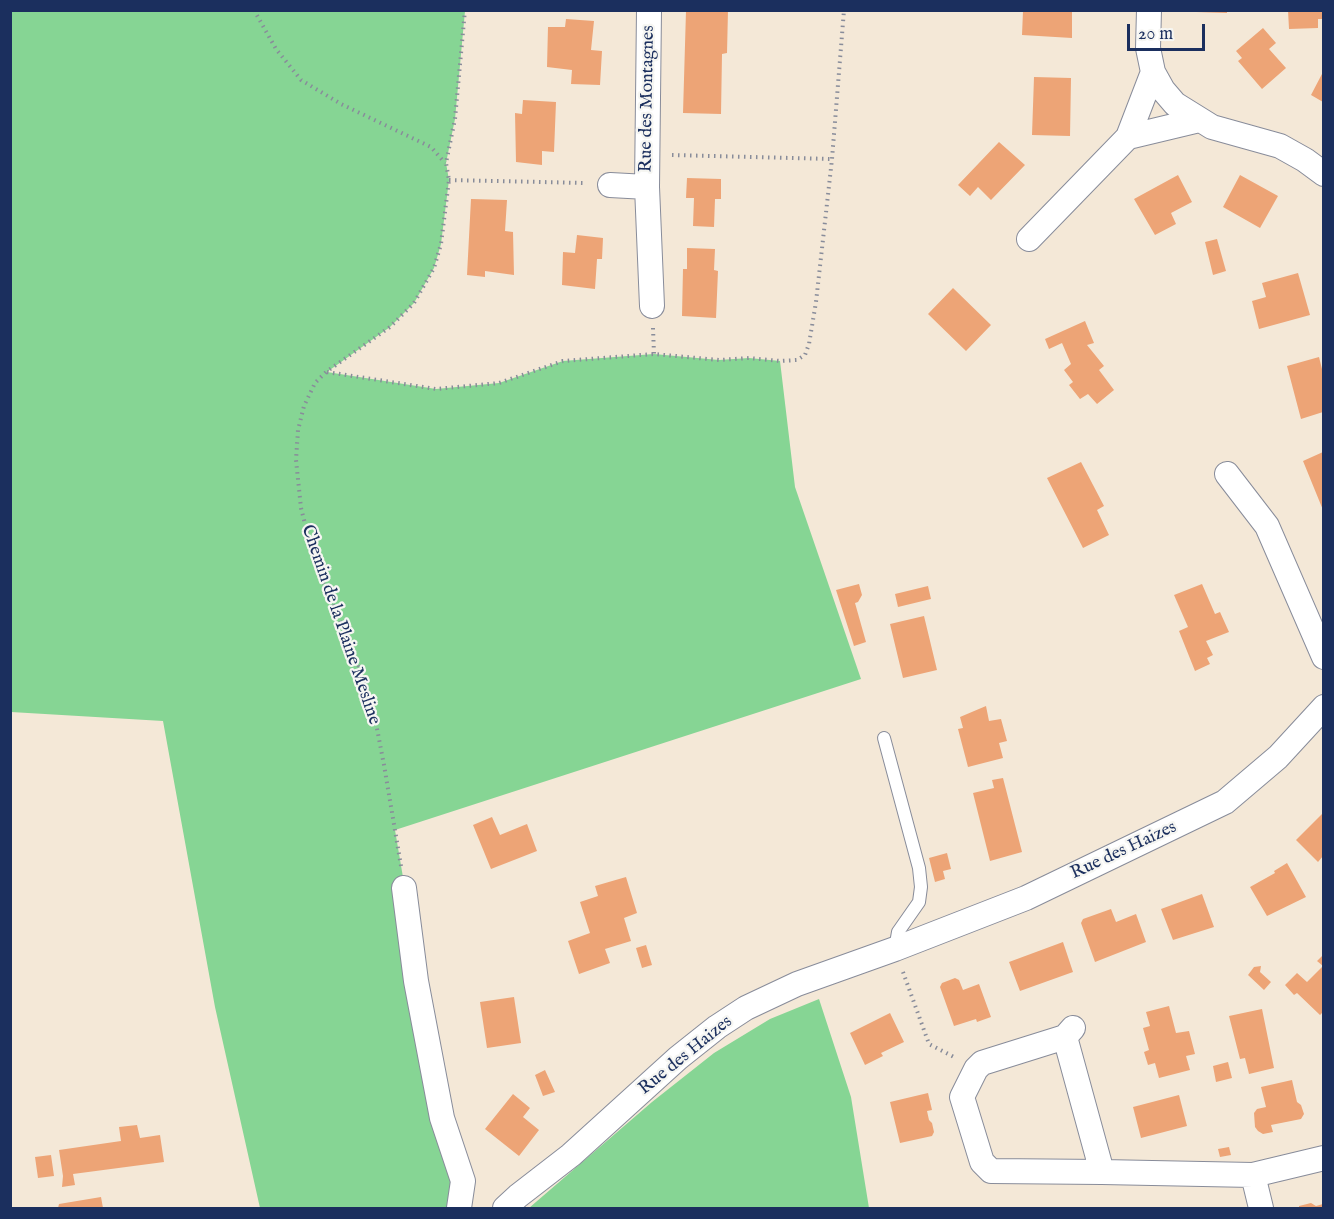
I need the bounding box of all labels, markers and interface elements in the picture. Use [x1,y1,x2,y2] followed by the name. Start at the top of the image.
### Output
[1130,12,1208,50] scale bar
[1138,23,1173,46] text: 20 m
[636,25,660,173] street label: Rue des Montagnes
[296,522,384,728] street label: Chemin de la Plaine Mesline
[1068,817,1180,885] street label: Rue des Haizes
[635,1012,737,1100] street label: Rue des Haizes

